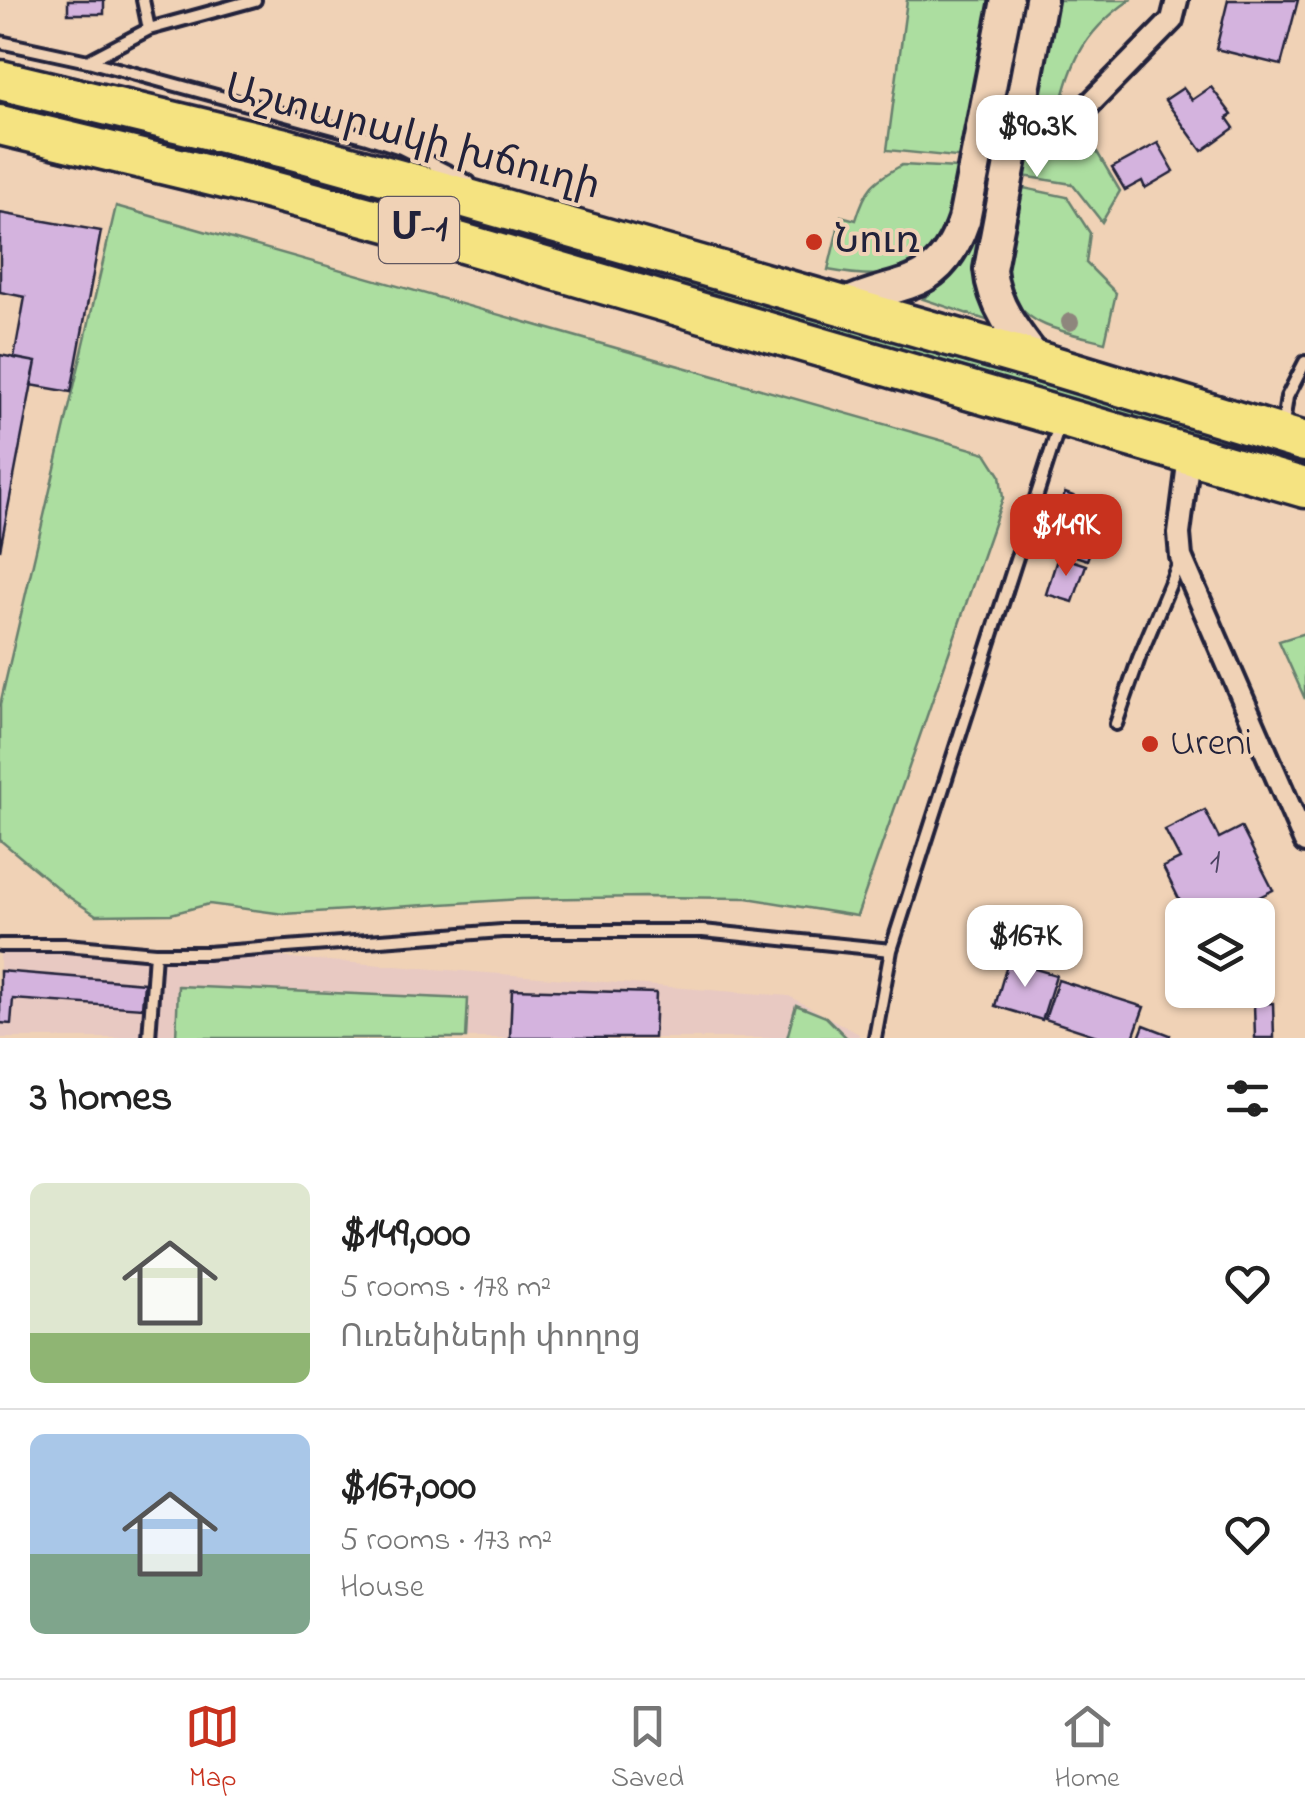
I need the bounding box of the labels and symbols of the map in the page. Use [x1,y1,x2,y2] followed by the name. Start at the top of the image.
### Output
[218,60,606,218] street label: Աշտարակի խճուղի
[956,95,1118,180] pin: $90.3K
[379,197,459,263] road number: Մ-1
[834,213,920,272] place label: Նուռ
[803,231,825,253] marker: Նուռ
[996,494,1136,579] pin: $149K
[1170,715,1253,774] place label: Ureni
[1139,733,1161,755] marker: Ureni
[1209,838,1221,889] house number: 1
[955,905,1095,990] pin: $167K

